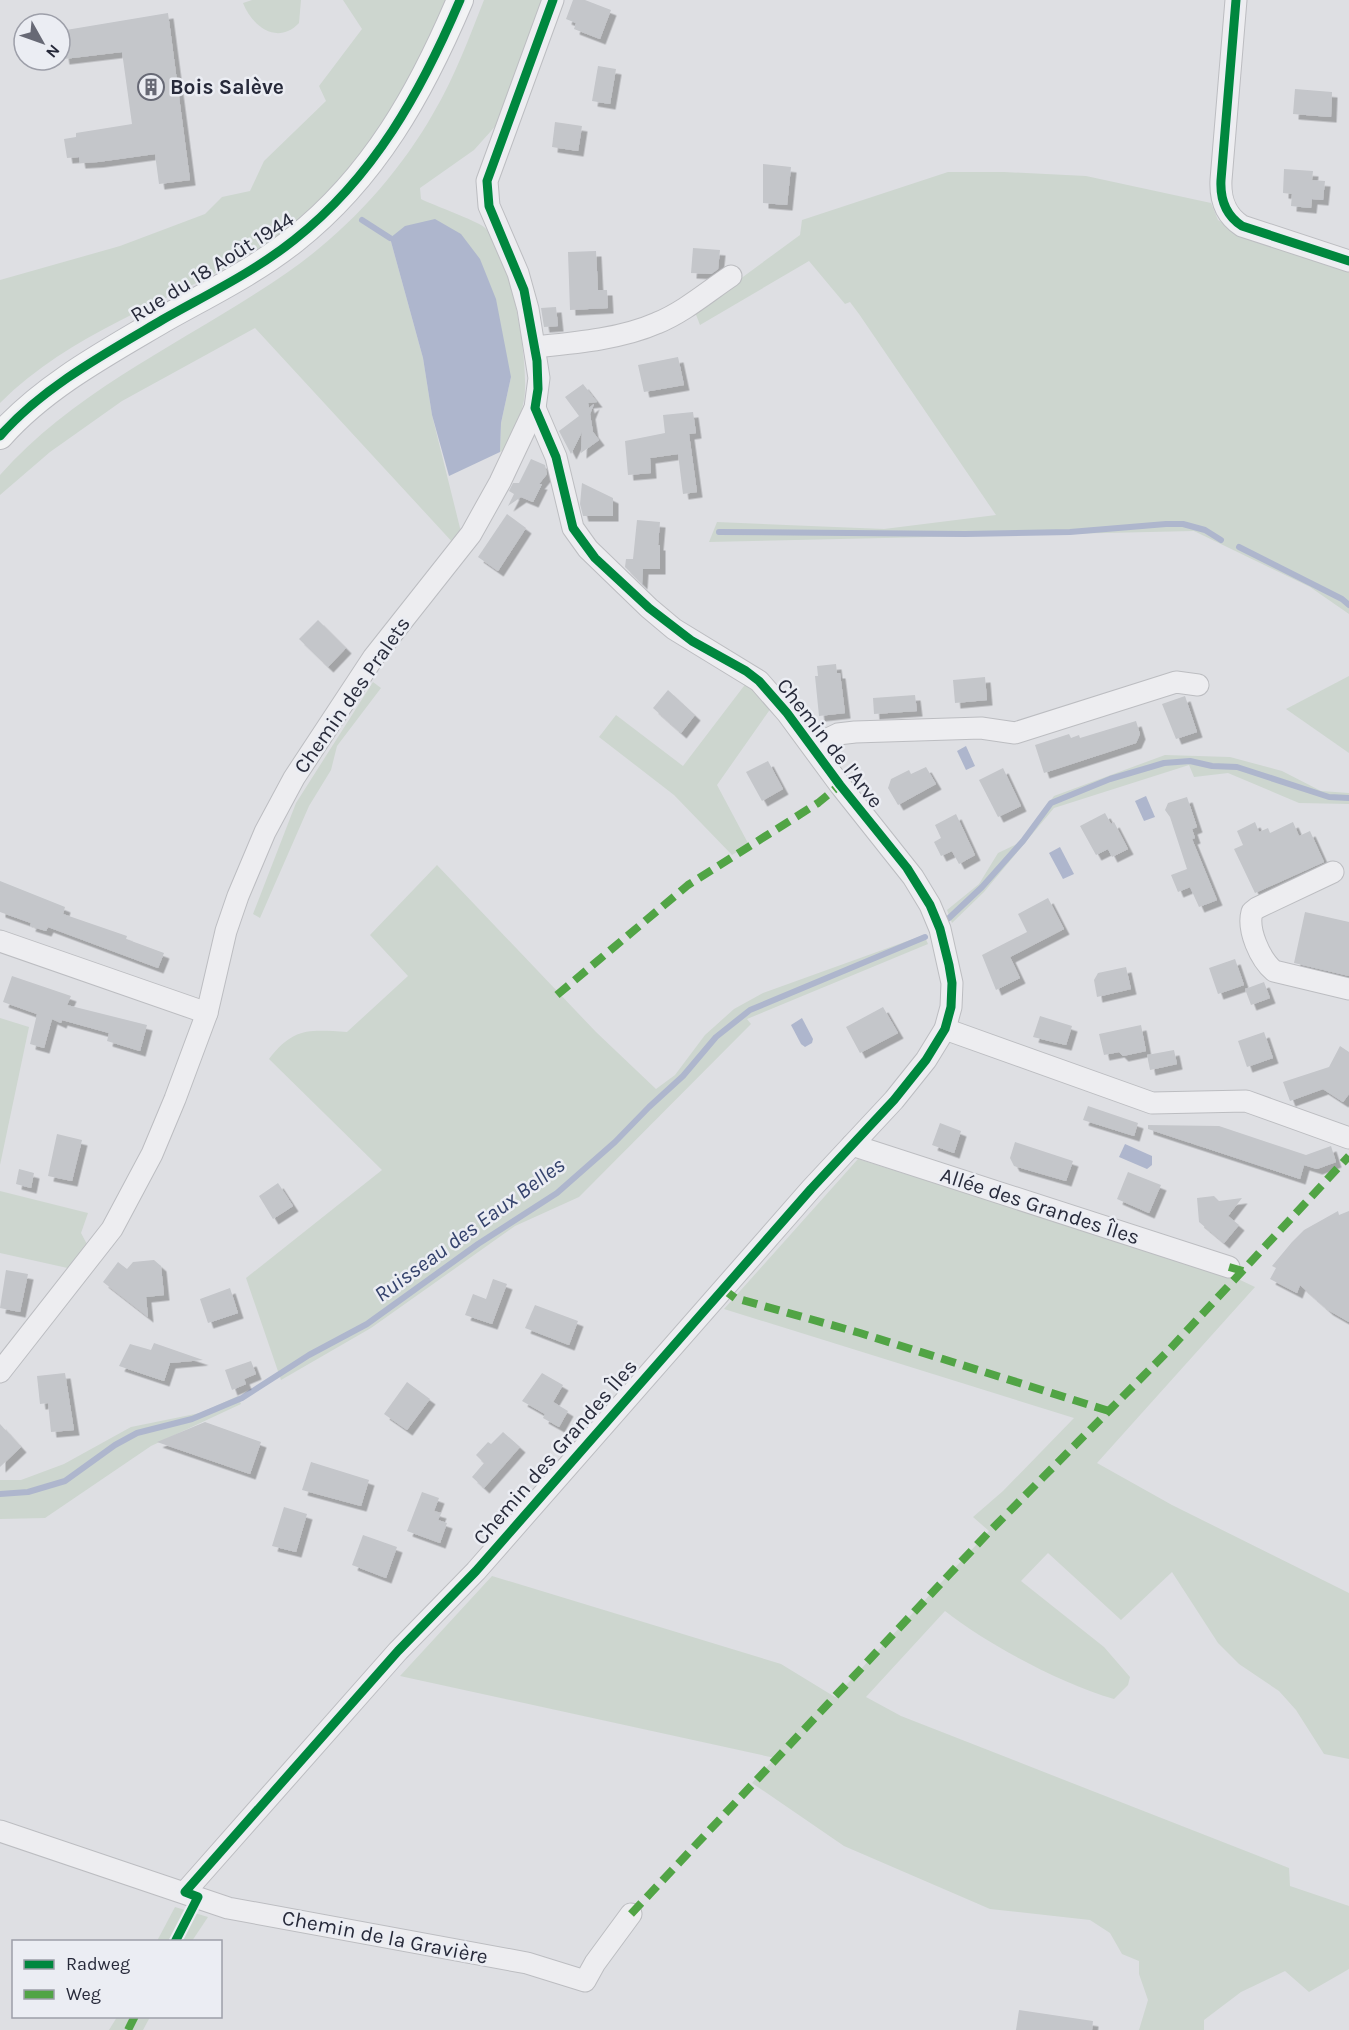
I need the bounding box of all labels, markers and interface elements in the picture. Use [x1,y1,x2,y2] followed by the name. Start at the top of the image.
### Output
[12,12,72,72] north arrow
[42,41,64,62] text: N
[136,72,166,102] building icon: Bois Salève
[170,75,284,99] place label: Bois Salève
[126,207,298,327] street label: Rue du 18 Août 1944
[289,612,415,778] street label: Chemin des Pralets
[772,673,888,813] street label: Chemin de l'Arve
[369,1152,570,1308] water label: Ruisseau des Eaux Belles
[937,1162,1143,1250] street label: Allée des Grandes Îles
[468,1355,642,1549] street label: Chemin des Grandes Îles
[280,1905,490,1969] street label: Chemin de la Gravière
[12,1940,222,2018] legend
[66,1953,130,1975] text: Radweg
[66,1983,101,2005] text: Weg

